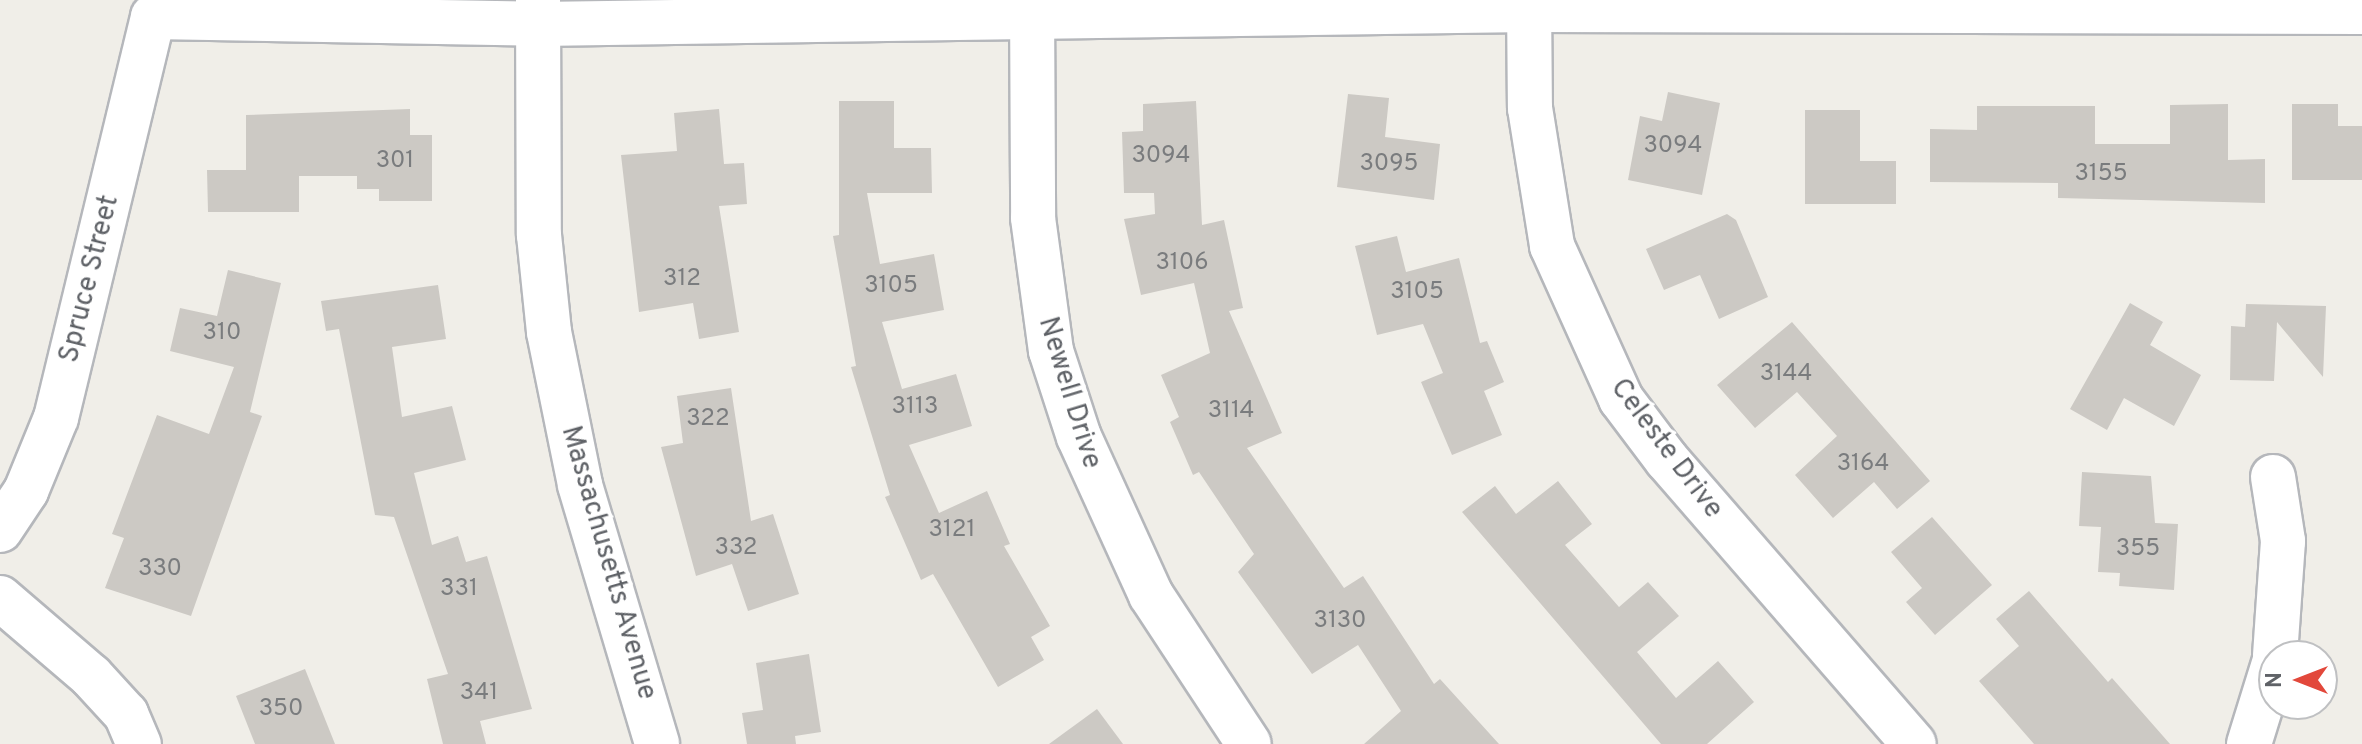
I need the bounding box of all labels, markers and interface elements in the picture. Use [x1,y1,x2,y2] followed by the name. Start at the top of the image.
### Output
[1644,133,1702,161] house number: 3094
[1132,143,1190,171] house number: 3094
[376,148,414,176] house number: 301
[1360,151,1418,179] house number: 3095
[2074,161,2128,189] house number: 3155
[53,192,127,366] street label: Spruce Street
[1155,250,1209,278] house number: 3106
[663,266,701,294] house number: 312
[864,273,918,301] house number: 3105
[1390,279,1444,307] house number: 3105
[1030,313,1108,473] street label: Newell Drive
[203,320,241,348] house number: 310
[1760,361,1812,389] house number: 3144
[1602,372,1730,526] street label: Celeste Drive
[892,394,938,422] house number: 3113
[1208,398,1254,426] house number: 3114
[686,406,730,434] house number: 322
[553,422,663,704] street label: Massachusetts Avenue
[1837,451,1889,479] house number: 3164
[929,517,975,545] house number: 3121
[714,535,758,563] house number: 332
[2116,536,2160,564] house number: 355
[138,556,182,584] house number: 330
[440,576,478,604] house number: 331
[1314,608,1366,636] house number: 3130
[2258,640,2338,720] north arrow
[2262,672,2289,688] text: N
[460,680,498,708] house number: 341
[259,696,303,724] house number: 350

